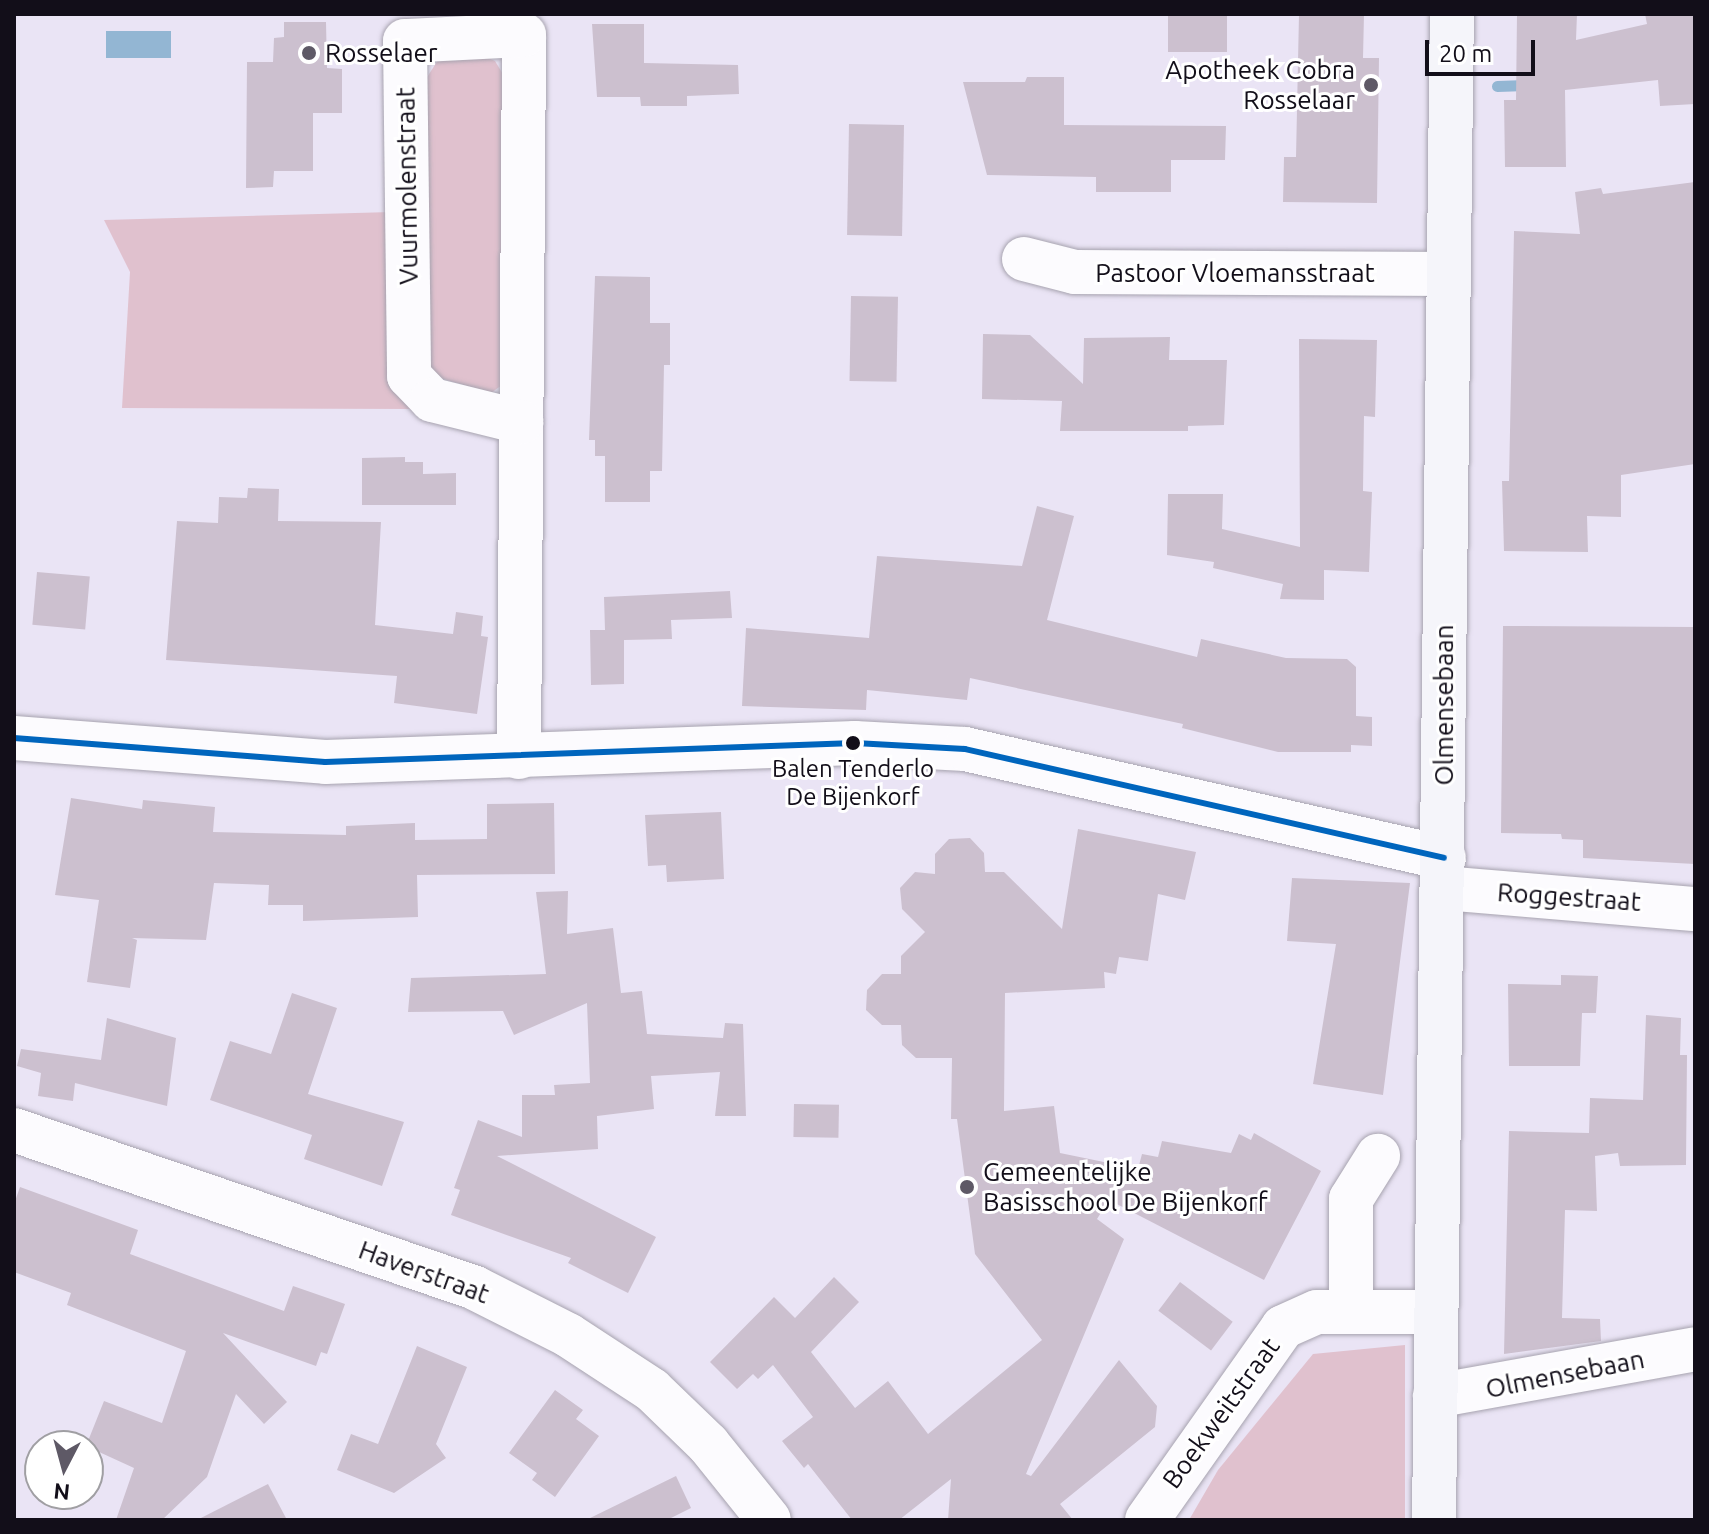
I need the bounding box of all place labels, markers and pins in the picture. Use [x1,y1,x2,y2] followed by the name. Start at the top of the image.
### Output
[325,37,438,69] place label: Rosselaer
[300,44,318,62] marker: Rosselaer
[1165,54,1355,116] place label: Apotheek Cobra Rosselaar
[1362,76,1380,94] marker: Apotheek Cobra Rosselaar
[845,735,861,751] marker: Balen Tenderlo De Bijenkorf
[772,755,934,811] place label: Balen Tenderlo De Bijenkorf
[983,1156,1268,1218] place label: Gemeentelijke Basisschool De Bijenkorf
[958,1178,976,1196] marker: Gemeentelijke Basisschool De Bijenkorf

